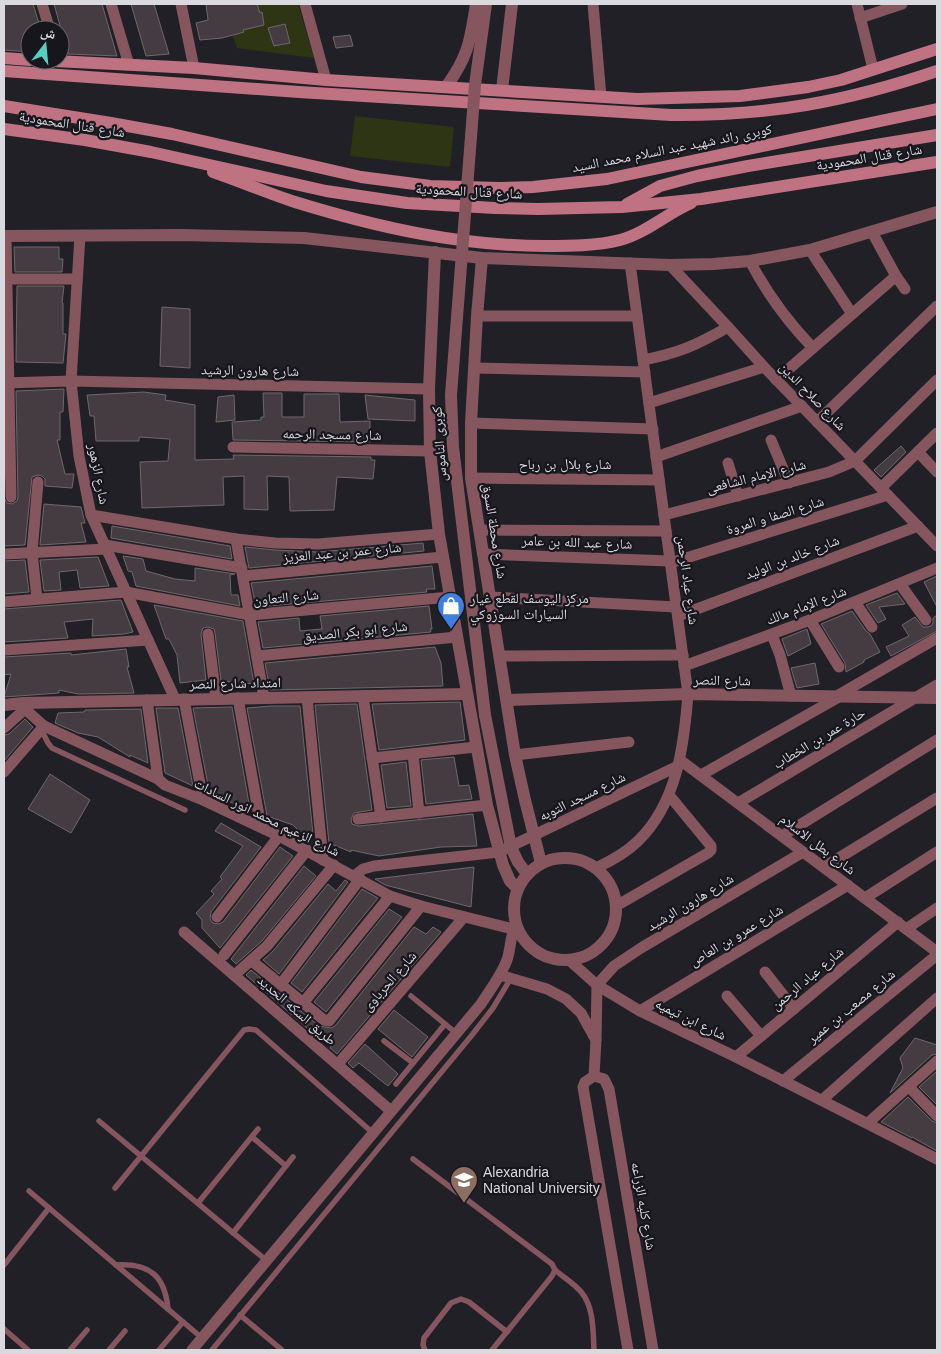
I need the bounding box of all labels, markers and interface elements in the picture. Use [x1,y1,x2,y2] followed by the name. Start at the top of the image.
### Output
[20,20,70,70] north arrow
[39,23,58,43] text: ش
[18,108,126,142] street label: شارع قنال المحمودية
[571,121,774,177] street label: كوبرى رائد شهيد عبد السلام محمد السيد
[815,141,923,175] street label: شارع قنال المحمودية
[415,180,523,204] street label: شارع قنال المحمودية
[775,359,850,435] street label: شارع صلاح الدين
[201,361,299,381] street label: شارع هارون الرشيد
[428,406,451,482] street label: كوبرى الناموس
[282,425,382,445] street label: شارع مسجد الرحمه
[83,441,113,506] street label: شارع الزهور
[519,456,611,474] street label: شارع بلال بن رباح
[704,456,808,498] street label: شارع الإمام الشافعى
[478,482,510,580] street label: شارع محطة السوق
[724,493,826,539] street label: شارع الصفا و المروة
[520,532,633,554] street label: شارع عبد الله بن عامر
[743,532,842,584] street label: شارع خالد بن الوليد
[672,534,702,626] street label: شارع عباد الرحمن
[281,539,402,567] street label: شارع عمر بن عبد العزيز
[763,582,849,630] street label: شارع الإمام مالك
[252,586,320,610] street label: شارع التعاون
[469,590,589,626] place label: مركز اليوسف لقطع غيار السيارات السوزوكي
[436,591,466,630] shop icon: مركز اليوسف لقطع غيار السيارات السوزوكي
[302,618,409,646] street label: شارع ابو بكر الصديق
[692,671,751,690] street label: شارع النصر
[188,674,281,694] street label: امتداد شارع النصر
[770,704,869,773] street label: حارة عمر بن الخطاب
[536,768,629,826] street label: شارع مسجد التوبه
[191,775,342,861] street label: شارع الزعيم محمد انور السادات
[776,810,859,879] street label: شارع بطل الاسلام
[644,870,737,936] street label: شارع هارون الرشيد
[686,901,787,971] street label: شارع عمرو بن العاص
[767,943,848,1015] street label: شارع عباد الرحمن
[359,948,421,1016] street label: شارع الحرباوى
[803,966,899,1049] street label: شارع مصعب بن عمير
[253,972,339,1050] street label: طريق السكه الحديد
[652,995,729,1045] street label: شارع ابن تيميه
[626,1161,660,1252] street label: شارع كليه الزراعه
[483,1164,600,1196] place label: Alexandria National University
[449,1165,479,1204] school or university icon: Alexandria National University

